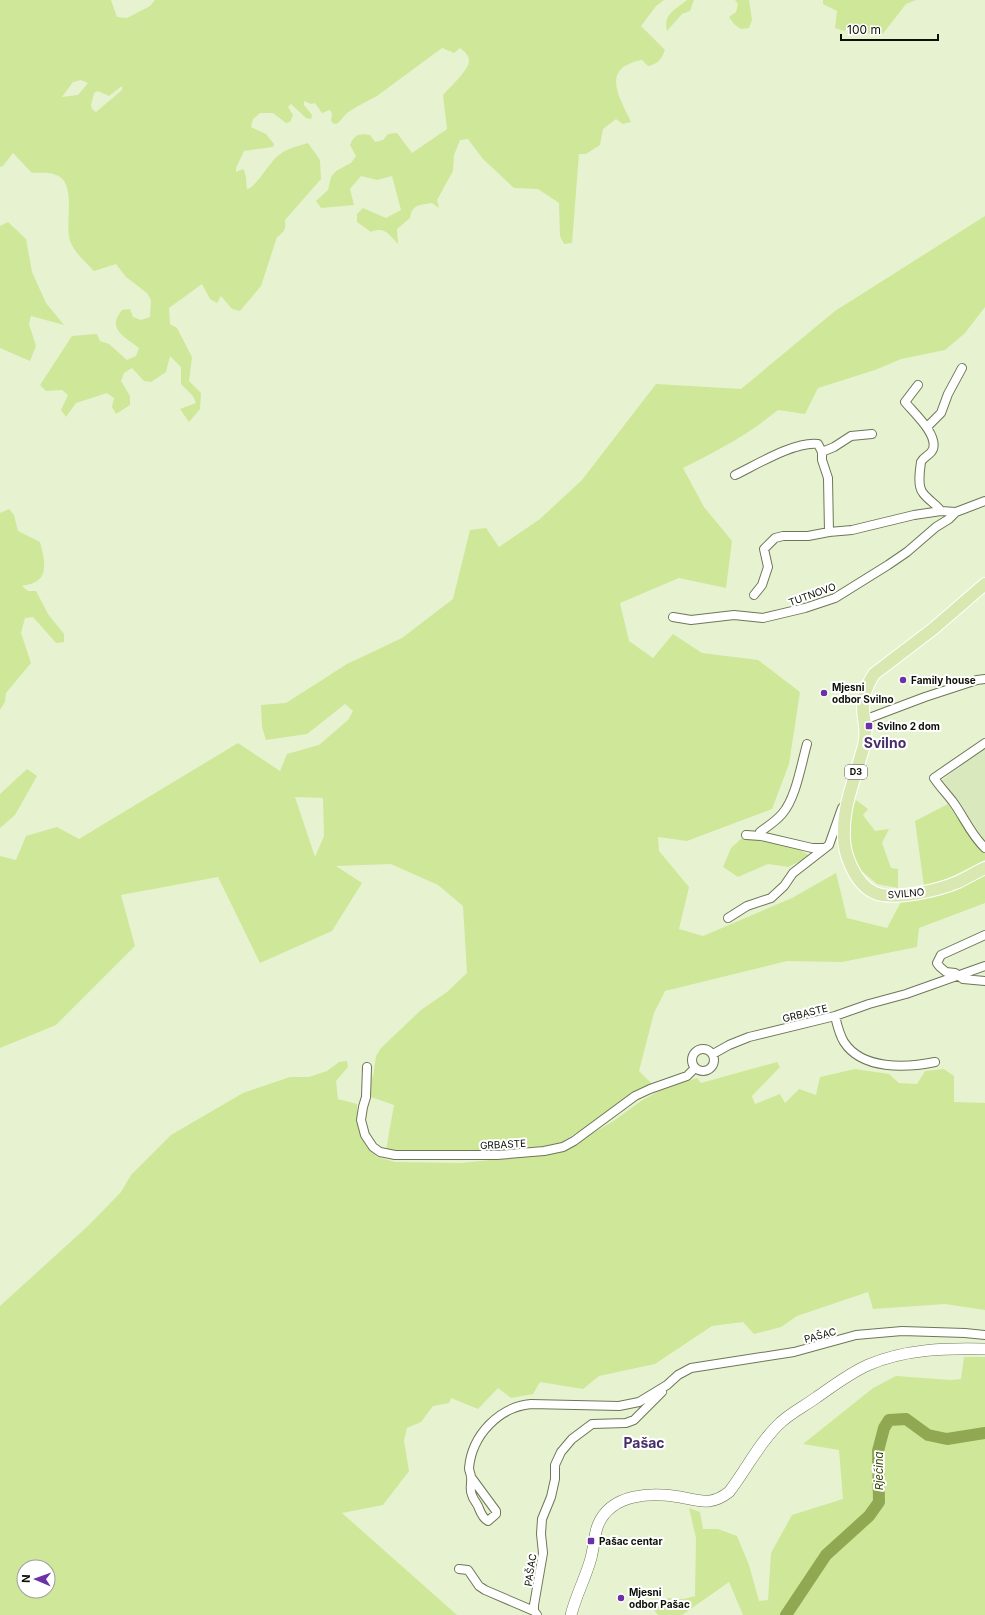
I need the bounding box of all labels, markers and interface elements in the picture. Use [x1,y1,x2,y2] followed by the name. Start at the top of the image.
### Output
[841,16,938,42] scale bar
[847,22,881,37] text: 100 m
[787,580,838,608] street label: TUTNOVO
[911,674,976,687] place label: Family house
[898,675,908,685] marker: Family house
[832,681,894,705] place label: Mjesni odbor Svilno
[819,688,829,698] marker: Mjesni odbor Svilno
[877,720,940,732] place label: Svilno 2 dom
[864,721,874,731] marker: Svilno 2 dom
[864,734,907,751] district label: Svilno
[845,765,867,779] road number: D3
[887,885,925,901] street label: SVILNO
[781,1002,829,1024] street label: GRBASTE
[480,1137,526,1151] street label: GRBASTE
[803,1325,837,1345] street label: PAŠAC
[623,1434,665,1451] district label: Pašac
[872,1452,886,1490] water label: Rječina
[599,1535,662,1547] place label: Pašac centar
[586,1536,596,1546] marker: Pašac centar
[522,1553,538,1587] street label: PAŠAC
[16,1559,56,1599] north arrow
[19,1574,33,1583] text: N
[629,1586,690,1610] place label: Mjesni odbor Pašac
[616,1593,626,1603] marker: Mjesni odbor Pašac

